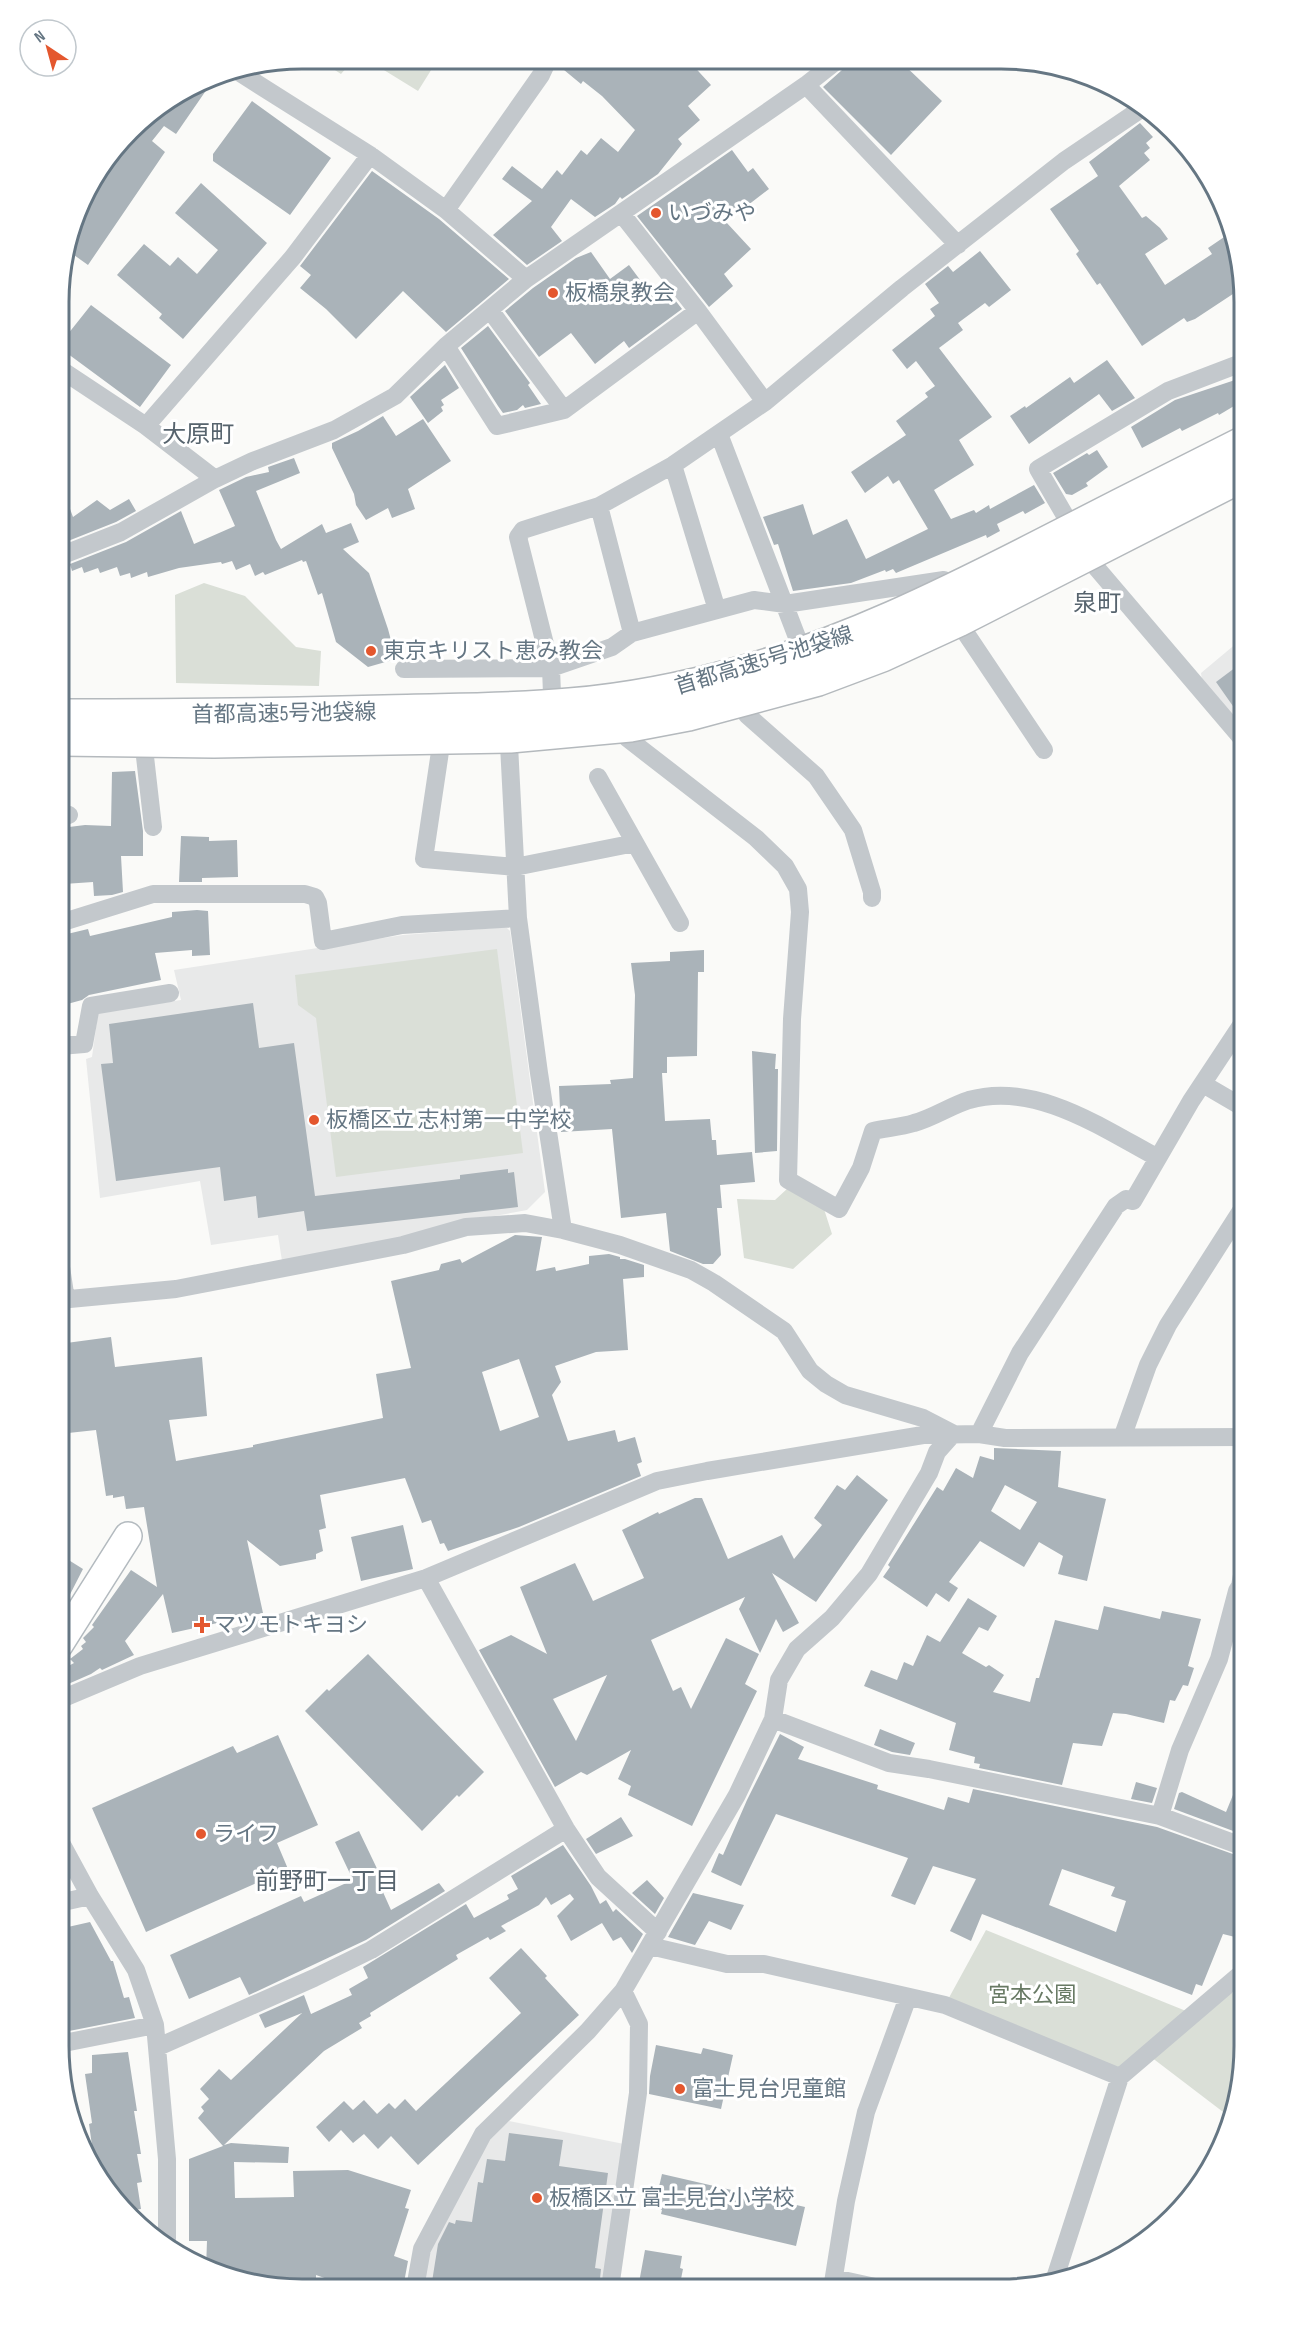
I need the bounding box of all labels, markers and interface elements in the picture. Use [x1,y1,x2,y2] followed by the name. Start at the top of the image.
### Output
[18,18,78,78] north arrow
[31,27,49,47] text: N
[668,200,756,227] place label: いづみや
[649,206,663,220] marker: いづみや
[565,280,675,307] place label: 板橋泉教会
[546,286,560,300] marker: 板橋泉教会
[162,420,234,449] district label: 大原町
[1073,589,1121,618] district label: 泉町
[672,621,856,701] street label: 首都高速5号池袋線
[383,638,603,665] place label: 東京キリスト恵み教会
[364,644,378,658] marker: 東京キリスト恵み教会
[191,699,377,729] street label: 首都高速5号池袋線
[326,1107,572,1134] place label: 板橋区立 志村第一中学校
[307,1113,321,1127] marker: 板橋区立 志村第一中学校
[214,1612,368,1639] place label: マツモトキヨシ
[195,1618,209,1632] marker: マツモトキヨシ
[213,1821,279,1848] place label: ライフ
[194,1827,208,1841] marker: ライフ
[255,1867,399,1896] district label: 前野町一丁目
[988,1982,1076,2009] park label: 宮本公園
[692,2076,846,2103] place label: 富士見台児童館
[673,2082,687,2096] marker: 富士見台児童館
[549,2185,795,2212] place label: 板橋区立 富士見台小学校
[530,2191,544,2205] marker: 板橋区立 富士見台小学校

